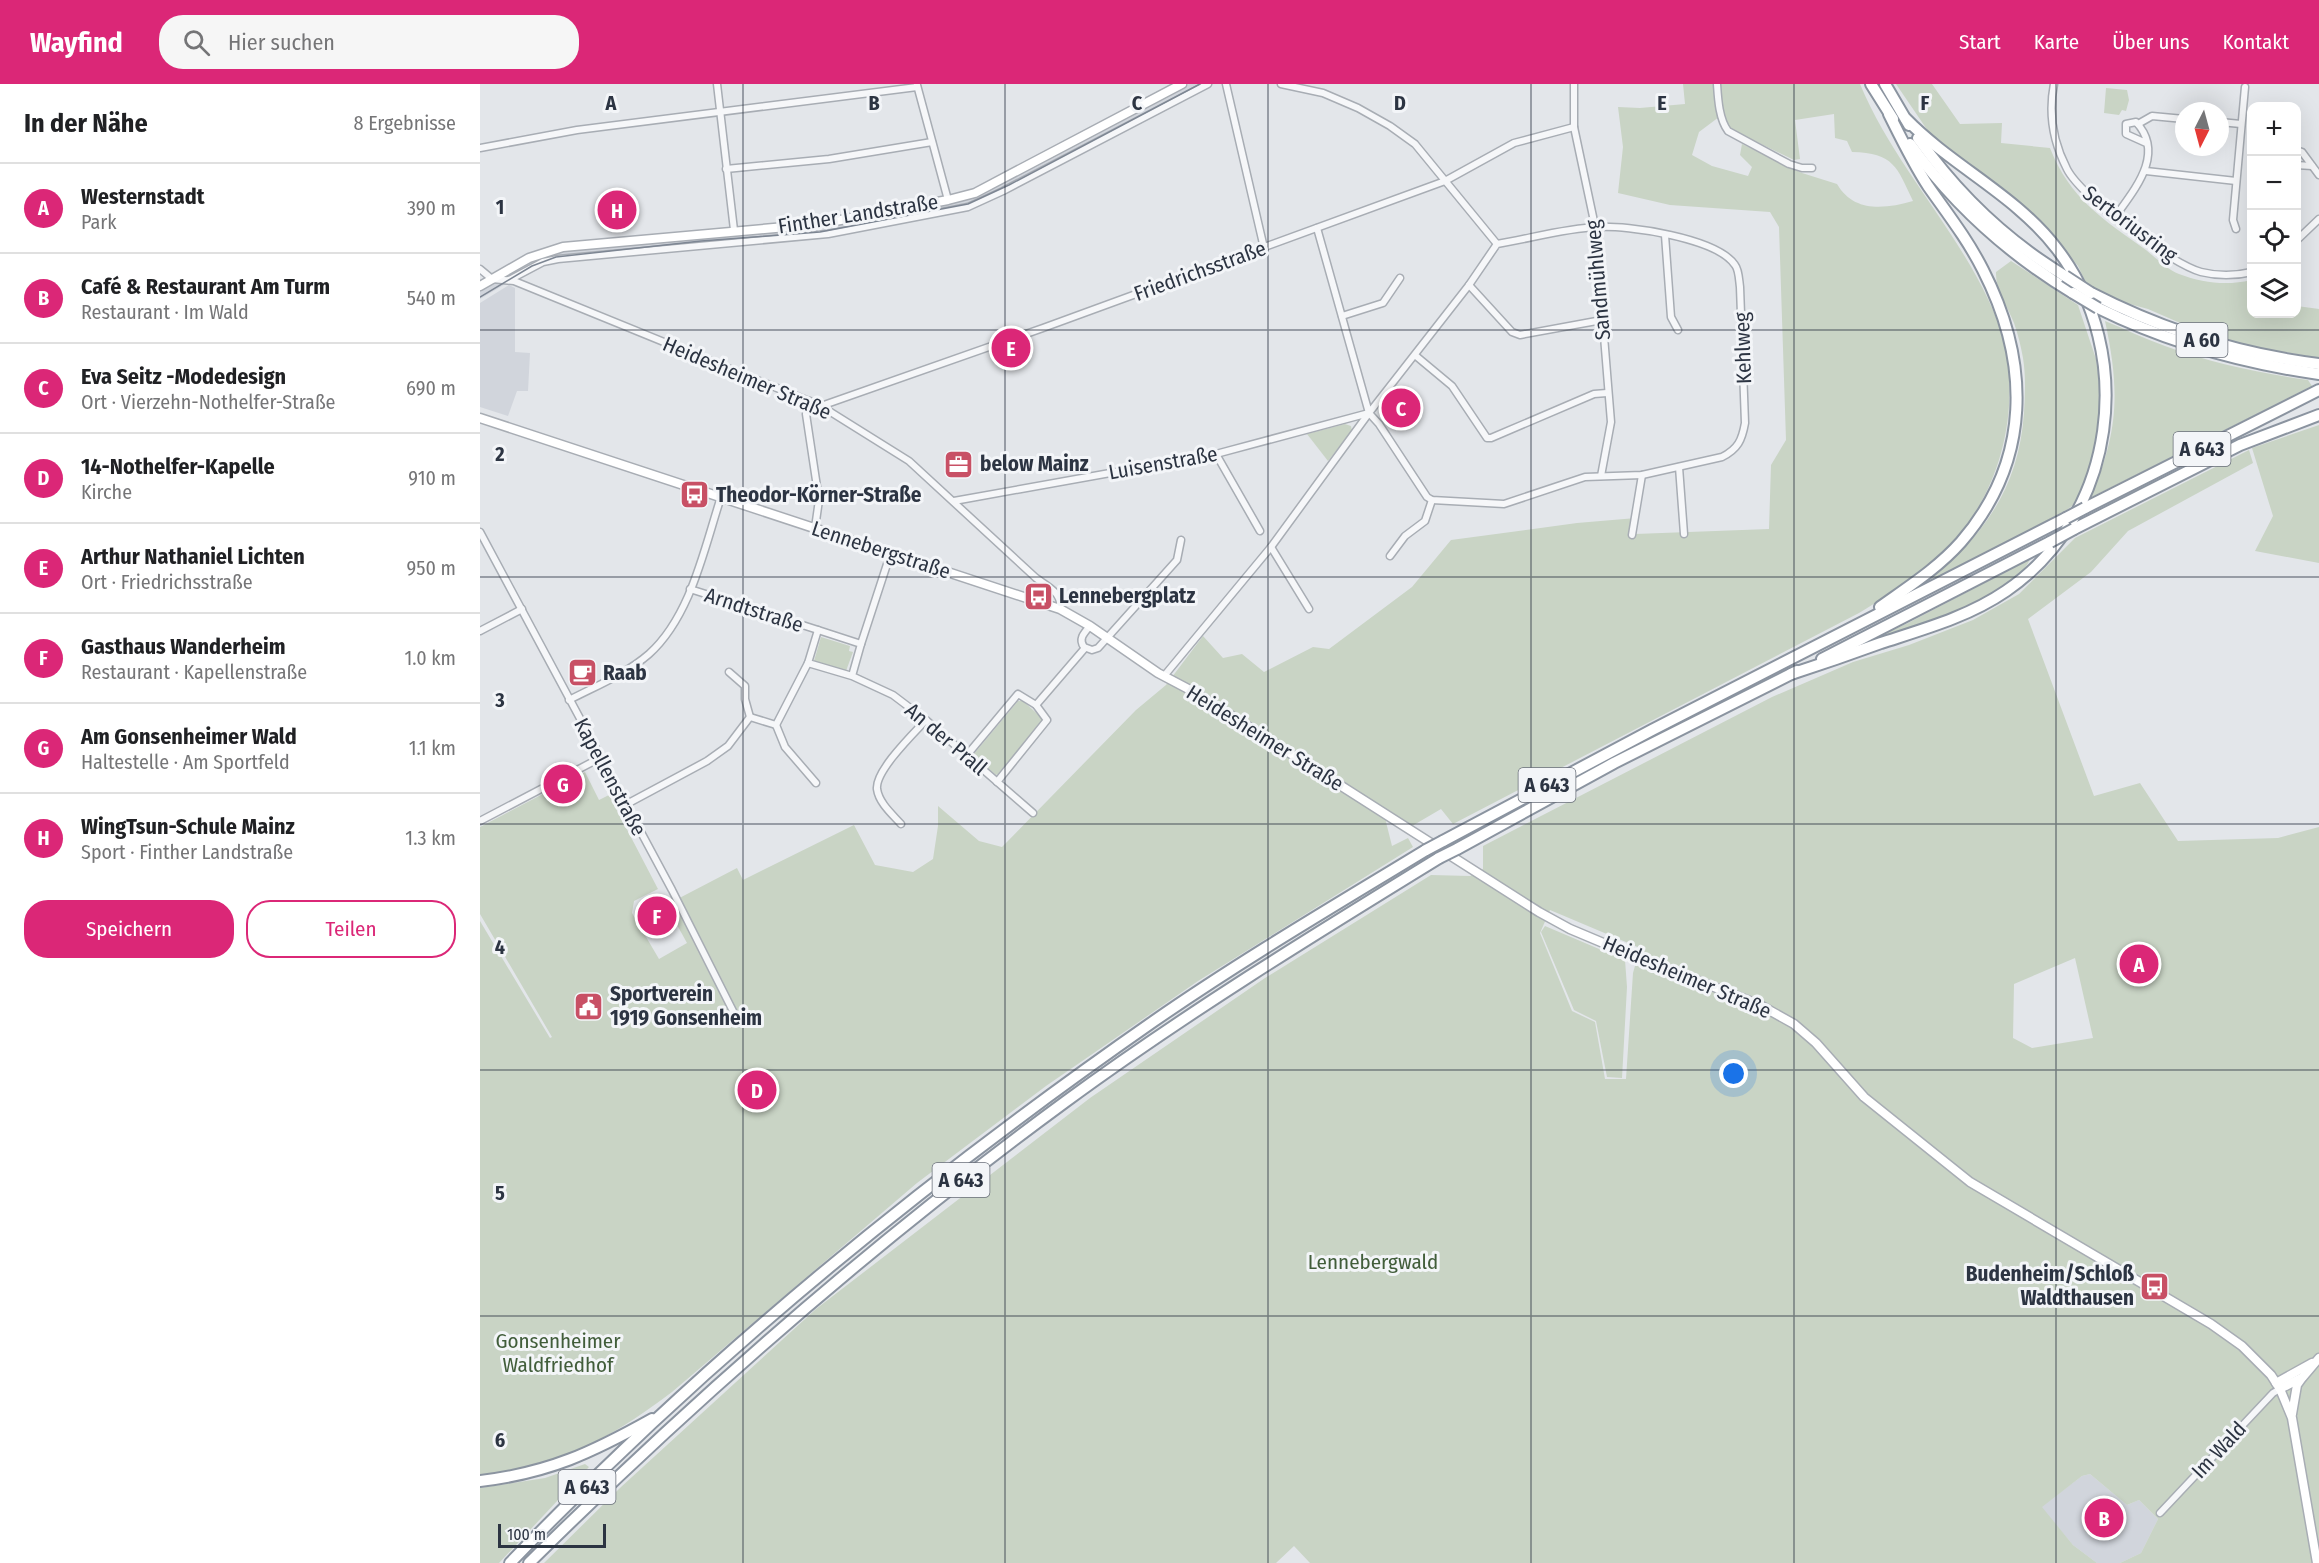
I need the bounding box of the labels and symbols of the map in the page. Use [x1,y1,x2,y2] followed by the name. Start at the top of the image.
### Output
[605,91,618,115] text: A
[868,91,880,115] text: B
[1132,91,1143,115] text: C
[1394,91,1406,115] text: D
[1657,91,1667,115] text: E
[1921,91,1930,115] text: F
[2175,102,2229,156] north arrow
[2078,180,2183,268] street label: Sertoriusring
[598,188,636,232] pin: H
[776,189,940,239] street label: Finther Landstraße
[496,195,504,219] text: 1
[1580,219,1616,341] street label: Sandmühlweg
[1130,235,1270,307] street label: Friedrichsstraße
[1729,312,1757,384] street label: Kehlweg
[2176,323,2228,357] road number: A 60
[992,326,1030,370] pin: E
[659,331,835,425] street label: Heidesheimer Straße
[1382,386,1420,430] pin: C
[2174,432,2230,466] road number: A 643
[1107,441,1219,485] street label: Luisenstraße
[494,442,505,466] text: 2
[943,448,975,480] office icon: below Mainz
[980,451,1089,477] place label: below Mainz
[679,479,711,511] bus stop icon: Theodor-Körner-Straße
[716,482,922,508] place label: Theodor-Körner-Straße
[808,515,954,585] street label: Lennebergstraße
[1022,580,1054,612] bus stop icon: Lennebergplatz
[701,582,807,638] street label: Arndtstraße
[1059,583,1195,609] place label: Lennebergplatz
[566,657,598,689] cafe icon: Raab
[603,660,647,686] place label: Raab
[1182,679,1348,797] street label: Heidesheimer Straße
[494,688,505,712] text: 3
[900,697,993,781] street label: An der Prall
[568,714,652,840] street label: Kapellenstraße
[544,762,583,806] pin: G
[1518,768,1576,802] road number: A 643
[638,894,676,938] pin: F
[1599,930,1775,1024] street label: Heidesheimer Straße
[495,935,505,959] text: 4
[2120,942,2158,986] pin: A
[610,981,762,1031] place label: Sportverein 1919 Gonsenheim
[573,990,605,1022] public building icon: Sportverein 1919 Gonsenheim
[1719,1059,1748,1088] your location
[738,1068,776,1112] pin: D
[932,1163,990,1197] road number: A 643
[495,1181,505,1205] text: 5
[1308,1249,1438,1275] park label: Lennebergwald
[1966,1261,2134,1311] place label: Budenheim/Schloß Waldthausen
[2139,1270,2171,1302] bus stop icon: Budenheim/Schloß Waldthausen
[495,1328,621,1378] park label: Gonsenheimer Waldfriedhof
[2186,1416,2252,1484] street label: Im Wald
[495,1428,505,1452] text: 6
[558,1470,616,1504] road number: A 643
[2084,1496,2124,1540] pin: B
[498,1521,606,1548] scale bar

